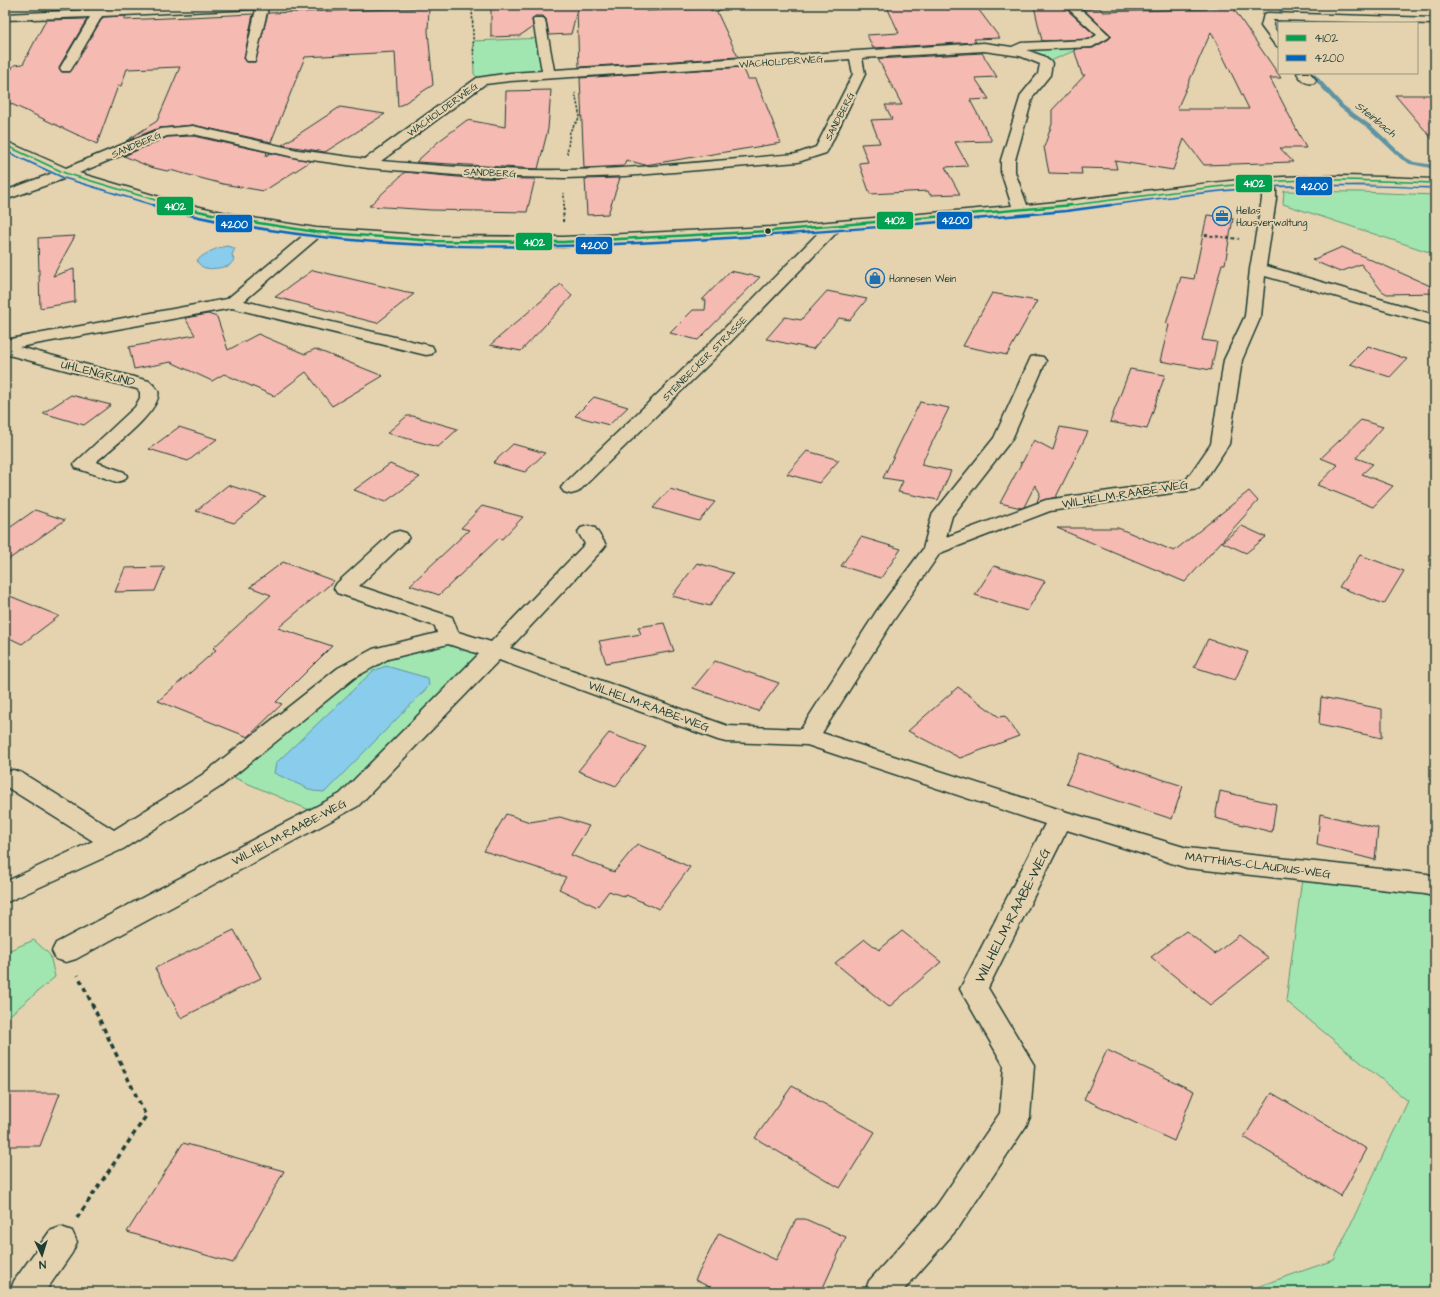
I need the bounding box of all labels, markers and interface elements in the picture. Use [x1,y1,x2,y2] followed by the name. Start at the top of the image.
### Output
[1278,22,1418,74] legend
[1314,30,1338,47] text: 4102
[1314,50,1345,67] text: 4200
[739,52,824,72] street label: WACHOLDERWEG
[404,79,481,140] street label: WACHOLDERWEG
[822,90,858,143] street label: SANDBERG
[1352,98,1400,141] water label: Steinbach
[109,128,163,162] street label: SANDBERG
[463,165,517,181] street label: SANDBERG
[1235,174,1273,193] line badge: 4102
[1243,176,1266,191] text: 4102
[1295,176,1333,196] line badge: 4200
[1300,179,1328,194] text: 4200
[156,196,194,216] line badge: 4102
[164,199,187,214] text: 4102
[1236,204,1307,231] place label: Hellas Hausverwaltung
[1211,205,1233,227] office icon: Hellas Hausverwaltung
[876,211,914,230] line badge: 4102
[936,211,973,230] line badge: 4200
[884,213,907,228] text: 4102
[941,213,969,228] text: 4200
[215,214,253,233] line badge: 4200
[220,217,248,232] text: 4200
[763,226,773,236] unlabelled marker
[515,232,553,251] line badge: 4102
[523,235,546,250] text: 4102
[575,236,613,255] line badge: 4200
[580,238,608,253] text: 4200
[864,267,886,289] shop icon: Hannesen Wein
[889,272,956,286] place label: Hannesen Wein
[659,313,750,404] street label: STEINBECKER STRASSE
[59,356,137,391] street label: UHLENGRUND
[1061,476,1190,513] street label: WILHELM-RAABE-WEG
[586,677,712,737] street label: WILHELM-RAABE-WEG
[229,795,350,870] street label: WILHELM-RAABE-WEG
[970,844,1056,986] street label: WILHELM-RAABE-WEG
[1184,848,1332,883] street label: MATTHIAS-CLAUDIUS-WEG
[22,1235,62,1275] north arrow
[39,1257,47,1272] text: N

